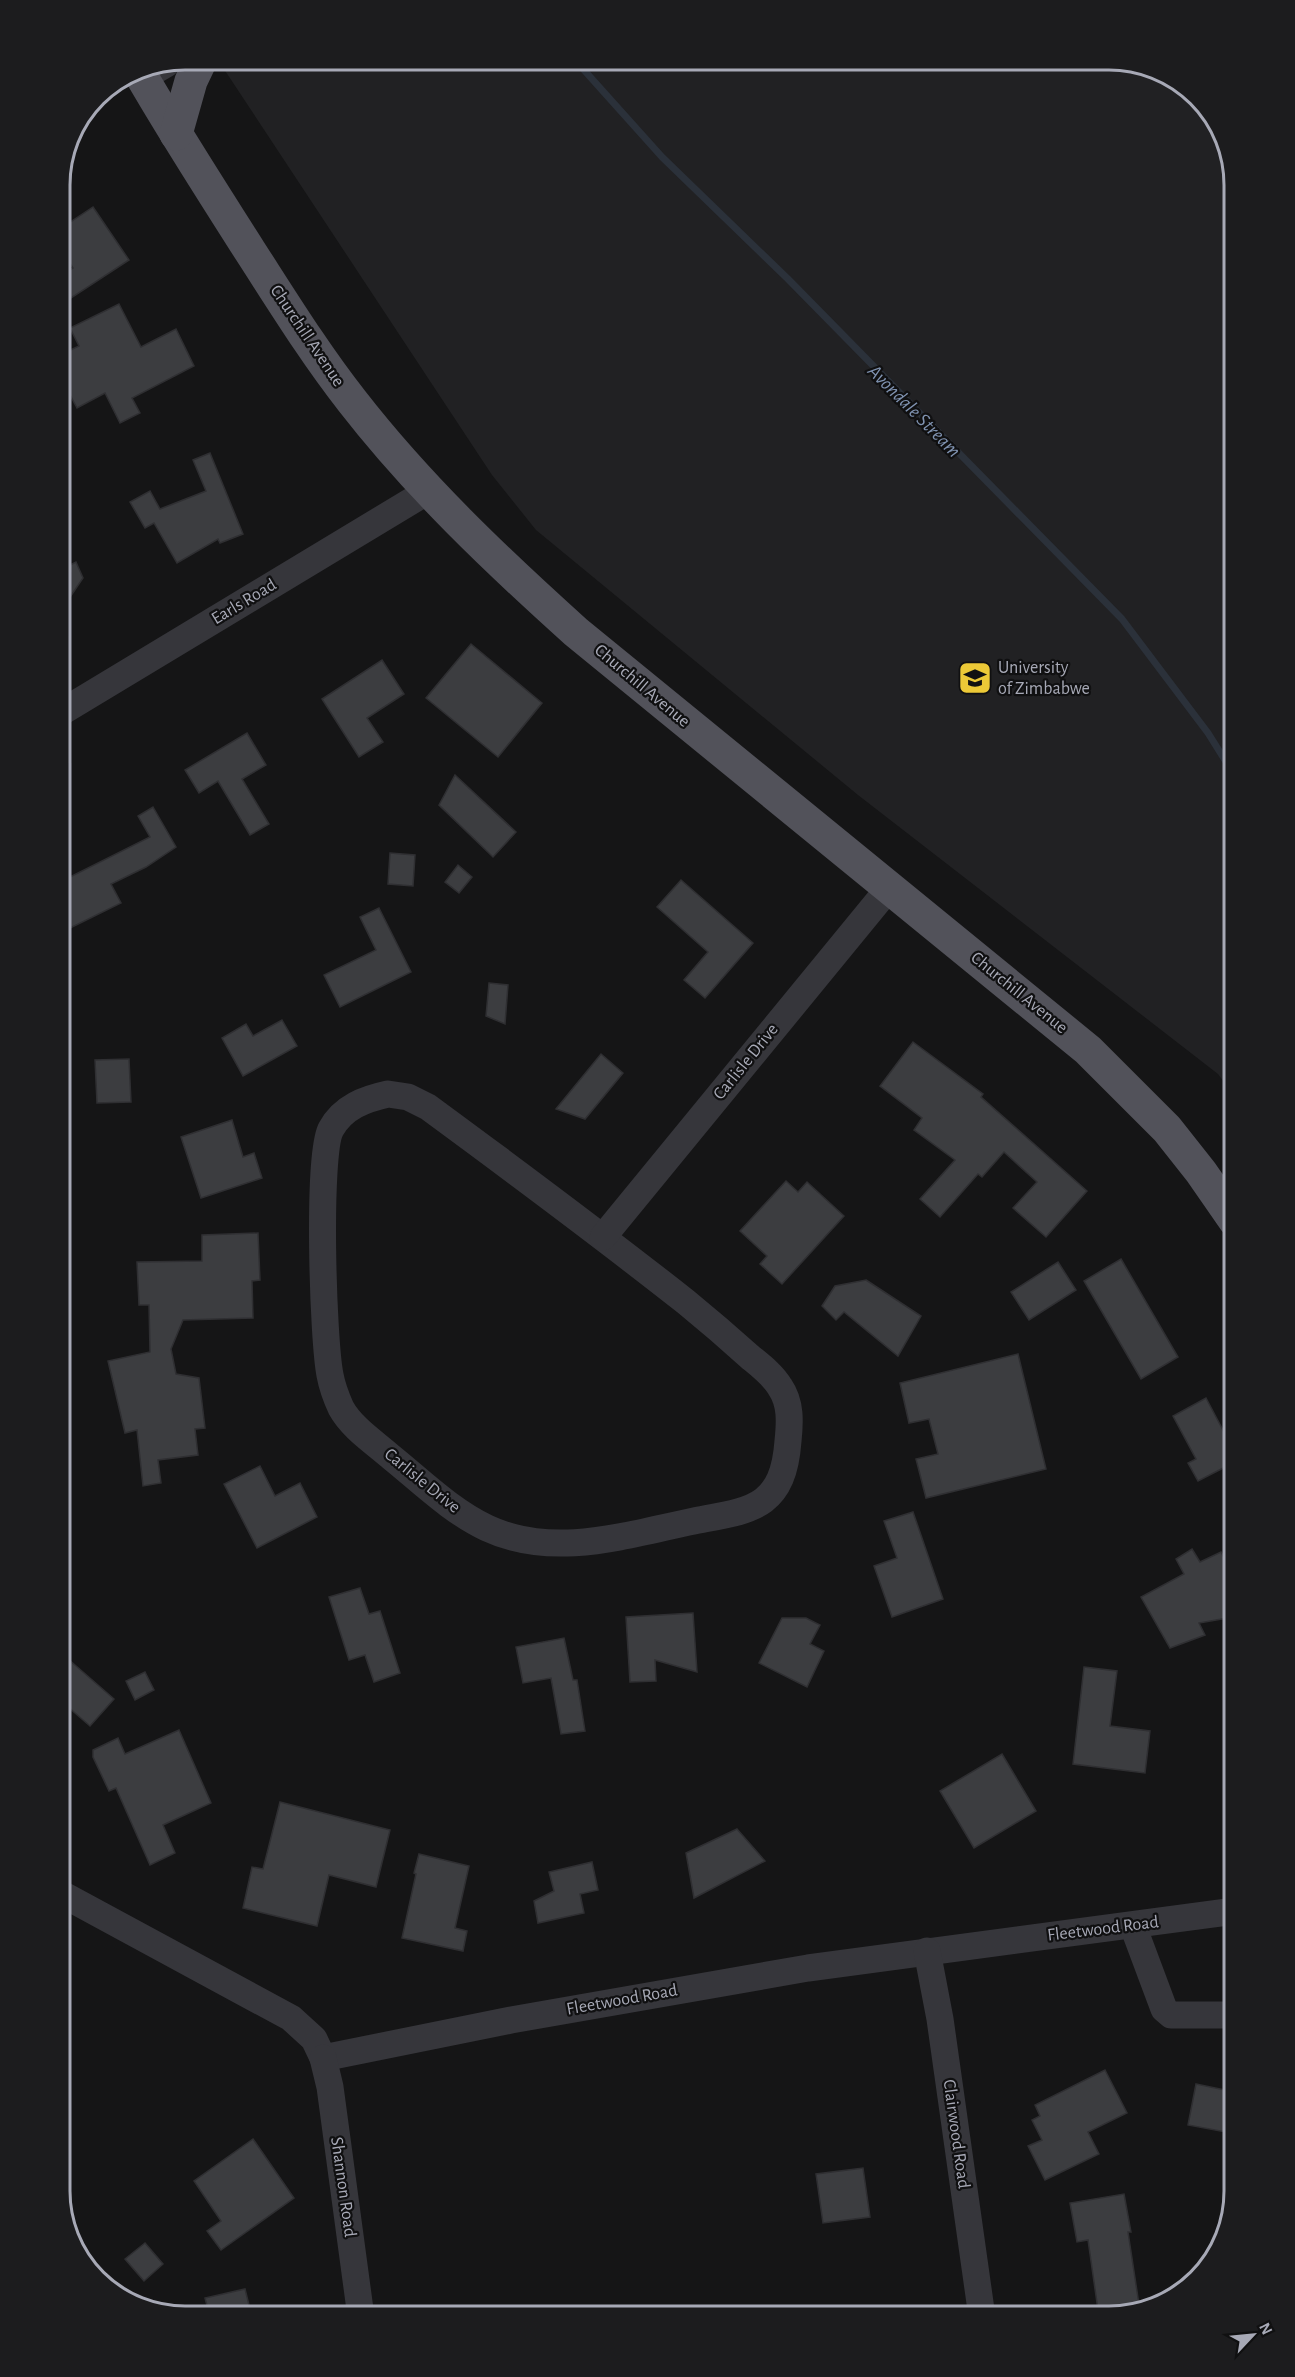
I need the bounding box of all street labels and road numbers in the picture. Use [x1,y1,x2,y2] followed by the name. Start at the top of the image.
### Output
[266,282,348,390] street label: Churchill Avenue
[208,576,280,628] street label: Earls Road
[591,641,693,731] street label: Churchill Avenue
[967,949,1071,1037] street label: Churchill Avenue
[710,1021,782,1103] street label: Carlisle Drive
[381,1445,463,1517] street label: Carlisle Drive
[1046,1913,1160,1945] street label: Fleetwood Road
[565,1981,679,2019] street label: Fleetwood Road
[939,2078,973,2190] street label: Clairwood Road
[327,2136,359,2238] street label: Shannon Road

